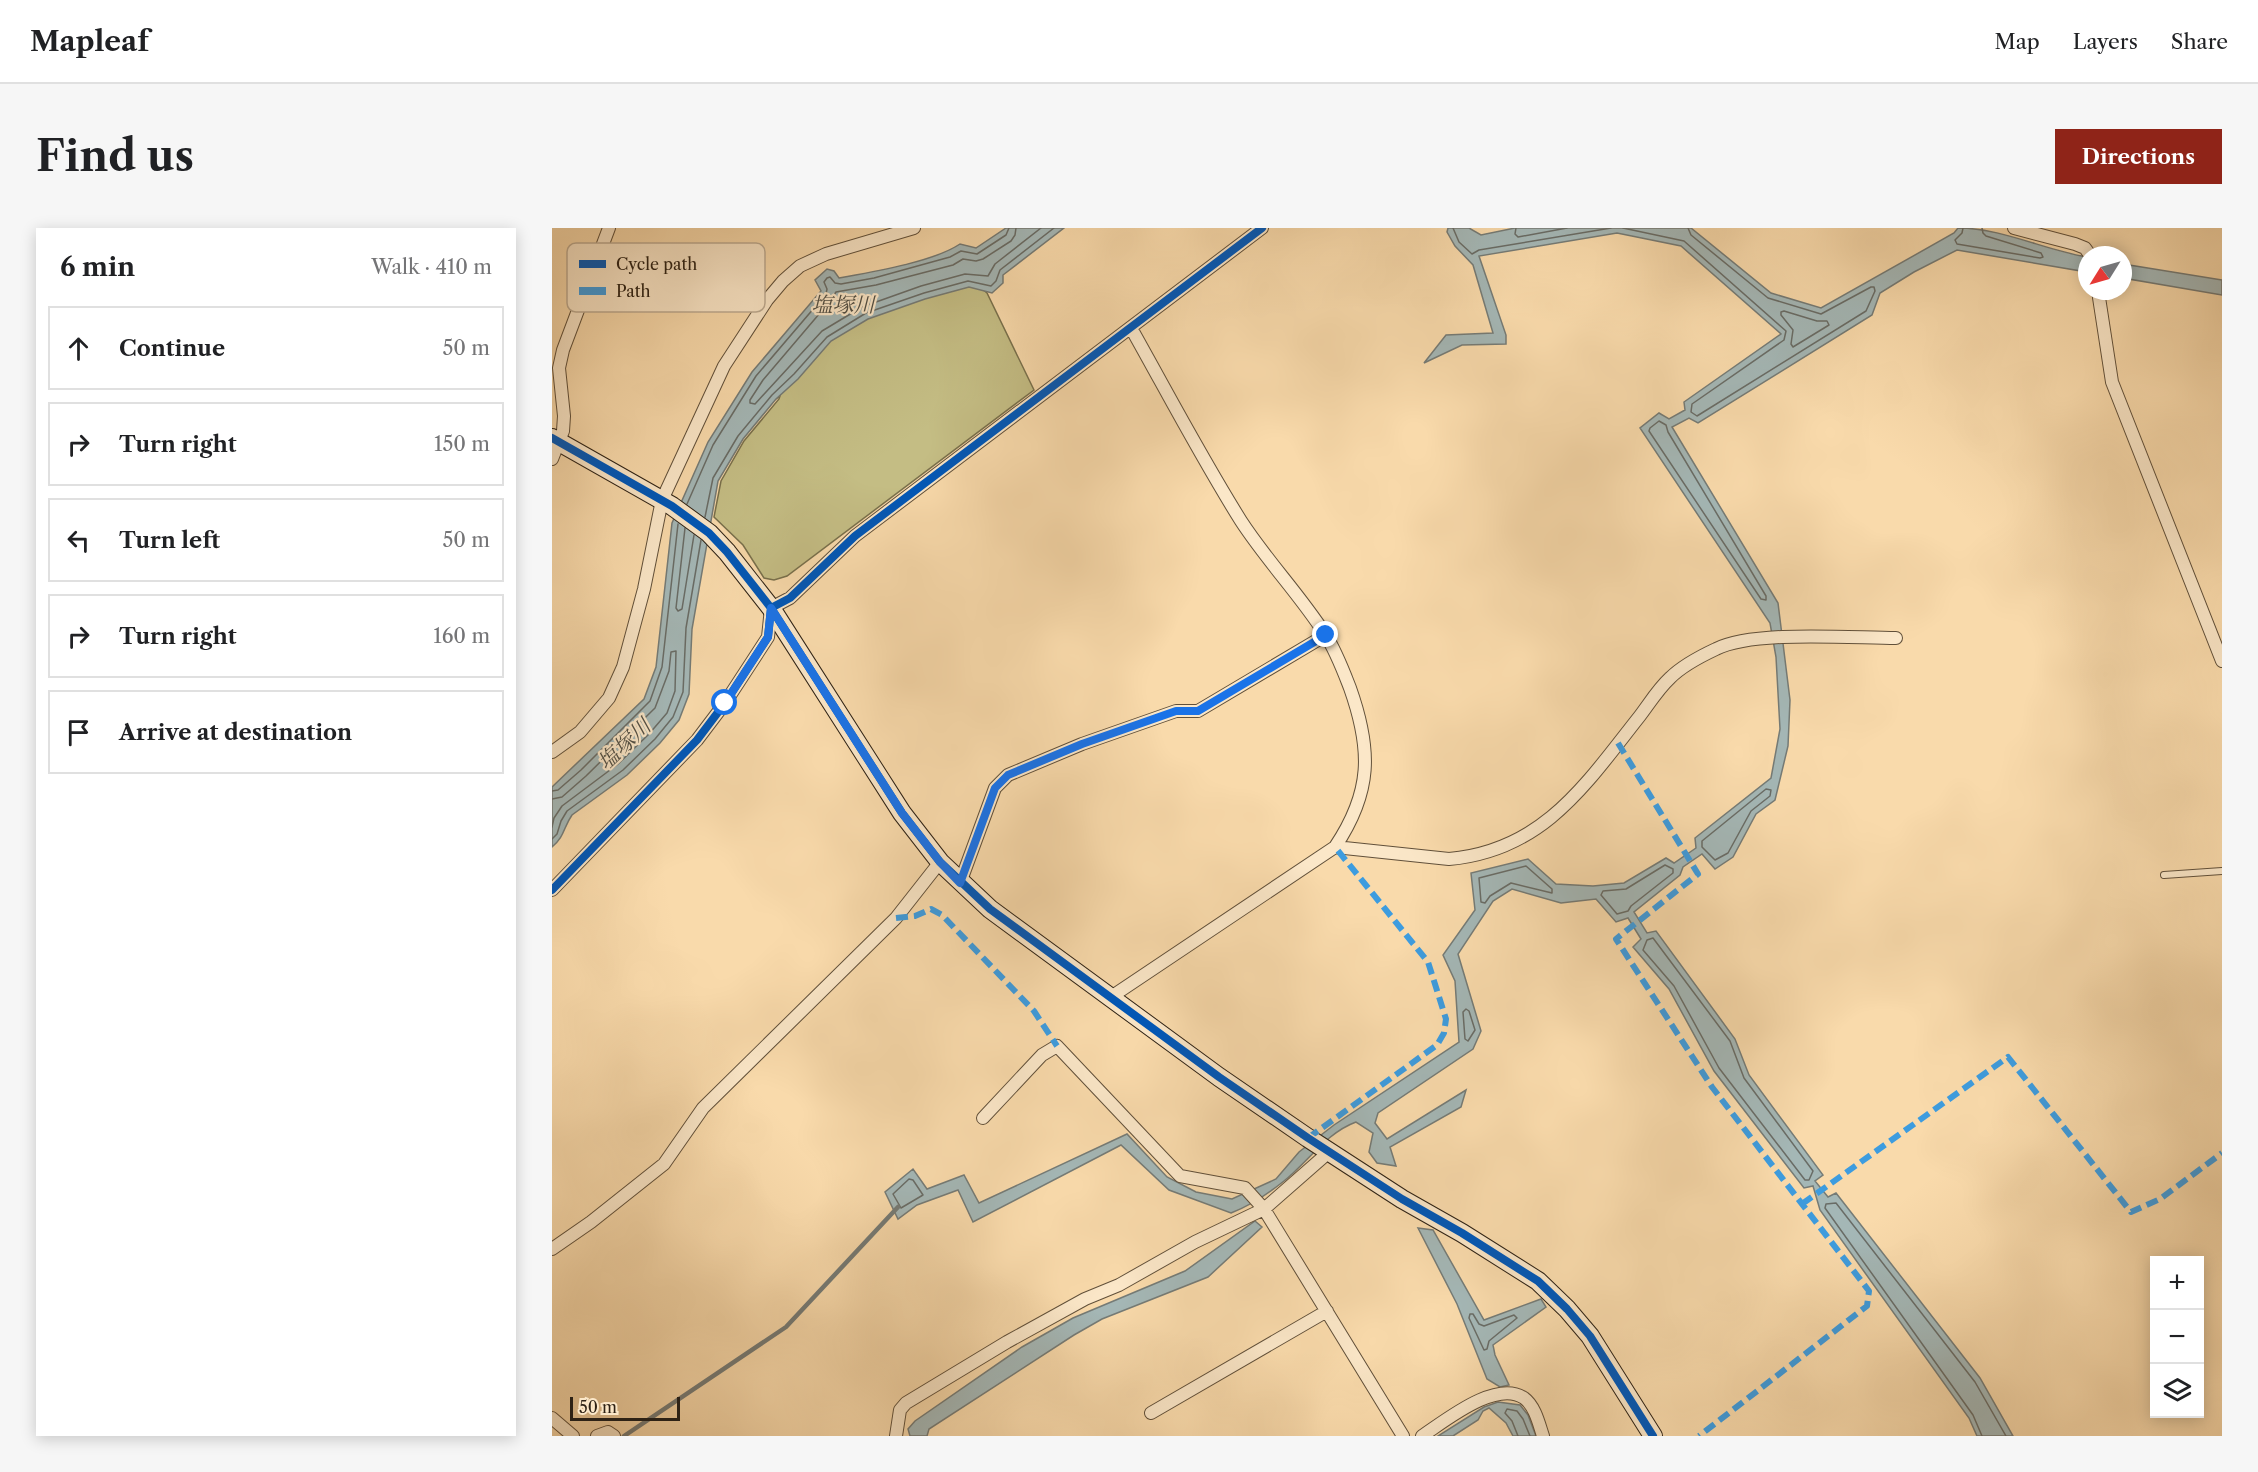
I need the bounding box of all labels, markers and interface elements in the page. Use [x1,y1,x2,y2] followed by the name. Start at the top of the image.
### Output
[30,24,149,58] text: Mapleaf
[1995,29,2040,54] text: Map
[2073,29,2138,54] text: Layers
[2171,29,2228,54] text: Share
[2055,129,2222,184] button: Directions
[36,130,194,182] text: Find us
[567,243,765,312] legend
[2078,246,2132,300] north arrow
[60,251,135,283] text: 6 min
[616,254,697,274] text: Cycle path
[371,255,492,279] text: Walk · 410 m
[616,281,650,301] text: Path
[812,292,876,317] water label: 塩塚川
[62,332,95,365] icon: ahead
[119,335,225,362] text: Continue
[443,336,490,360] text: 50 m
[62,428,95,461] icon: right
[119,431,237,458] text: Turn right
[434,432,490,456] text: 150 m
[62,524,95,557] icon: left
[119,527,220,554] text: Turn left
[443,528,490,552] text: 50 m
[62,620,95,653] icon: right
[1312,621,1338,647] route end
[119,623,237,650] text: Turn right
[433,624,490,648] text: 160 m
[711,689,737,715] route start
[592,712,657,775] water label: 塩塚川
[62,716,95,749] icon: arrive
[119,719,352,746] text: Arrive at destination
[2150,1256,2204,1418] map controls
[2150,1256,2204,1310] button: +
[2150,1310,2204,1364] button: −
[2150,1364,2204,1418] button: layers
[570,1394,680,1422] scale bar
[579,1397,617,1417] text: 50 m

